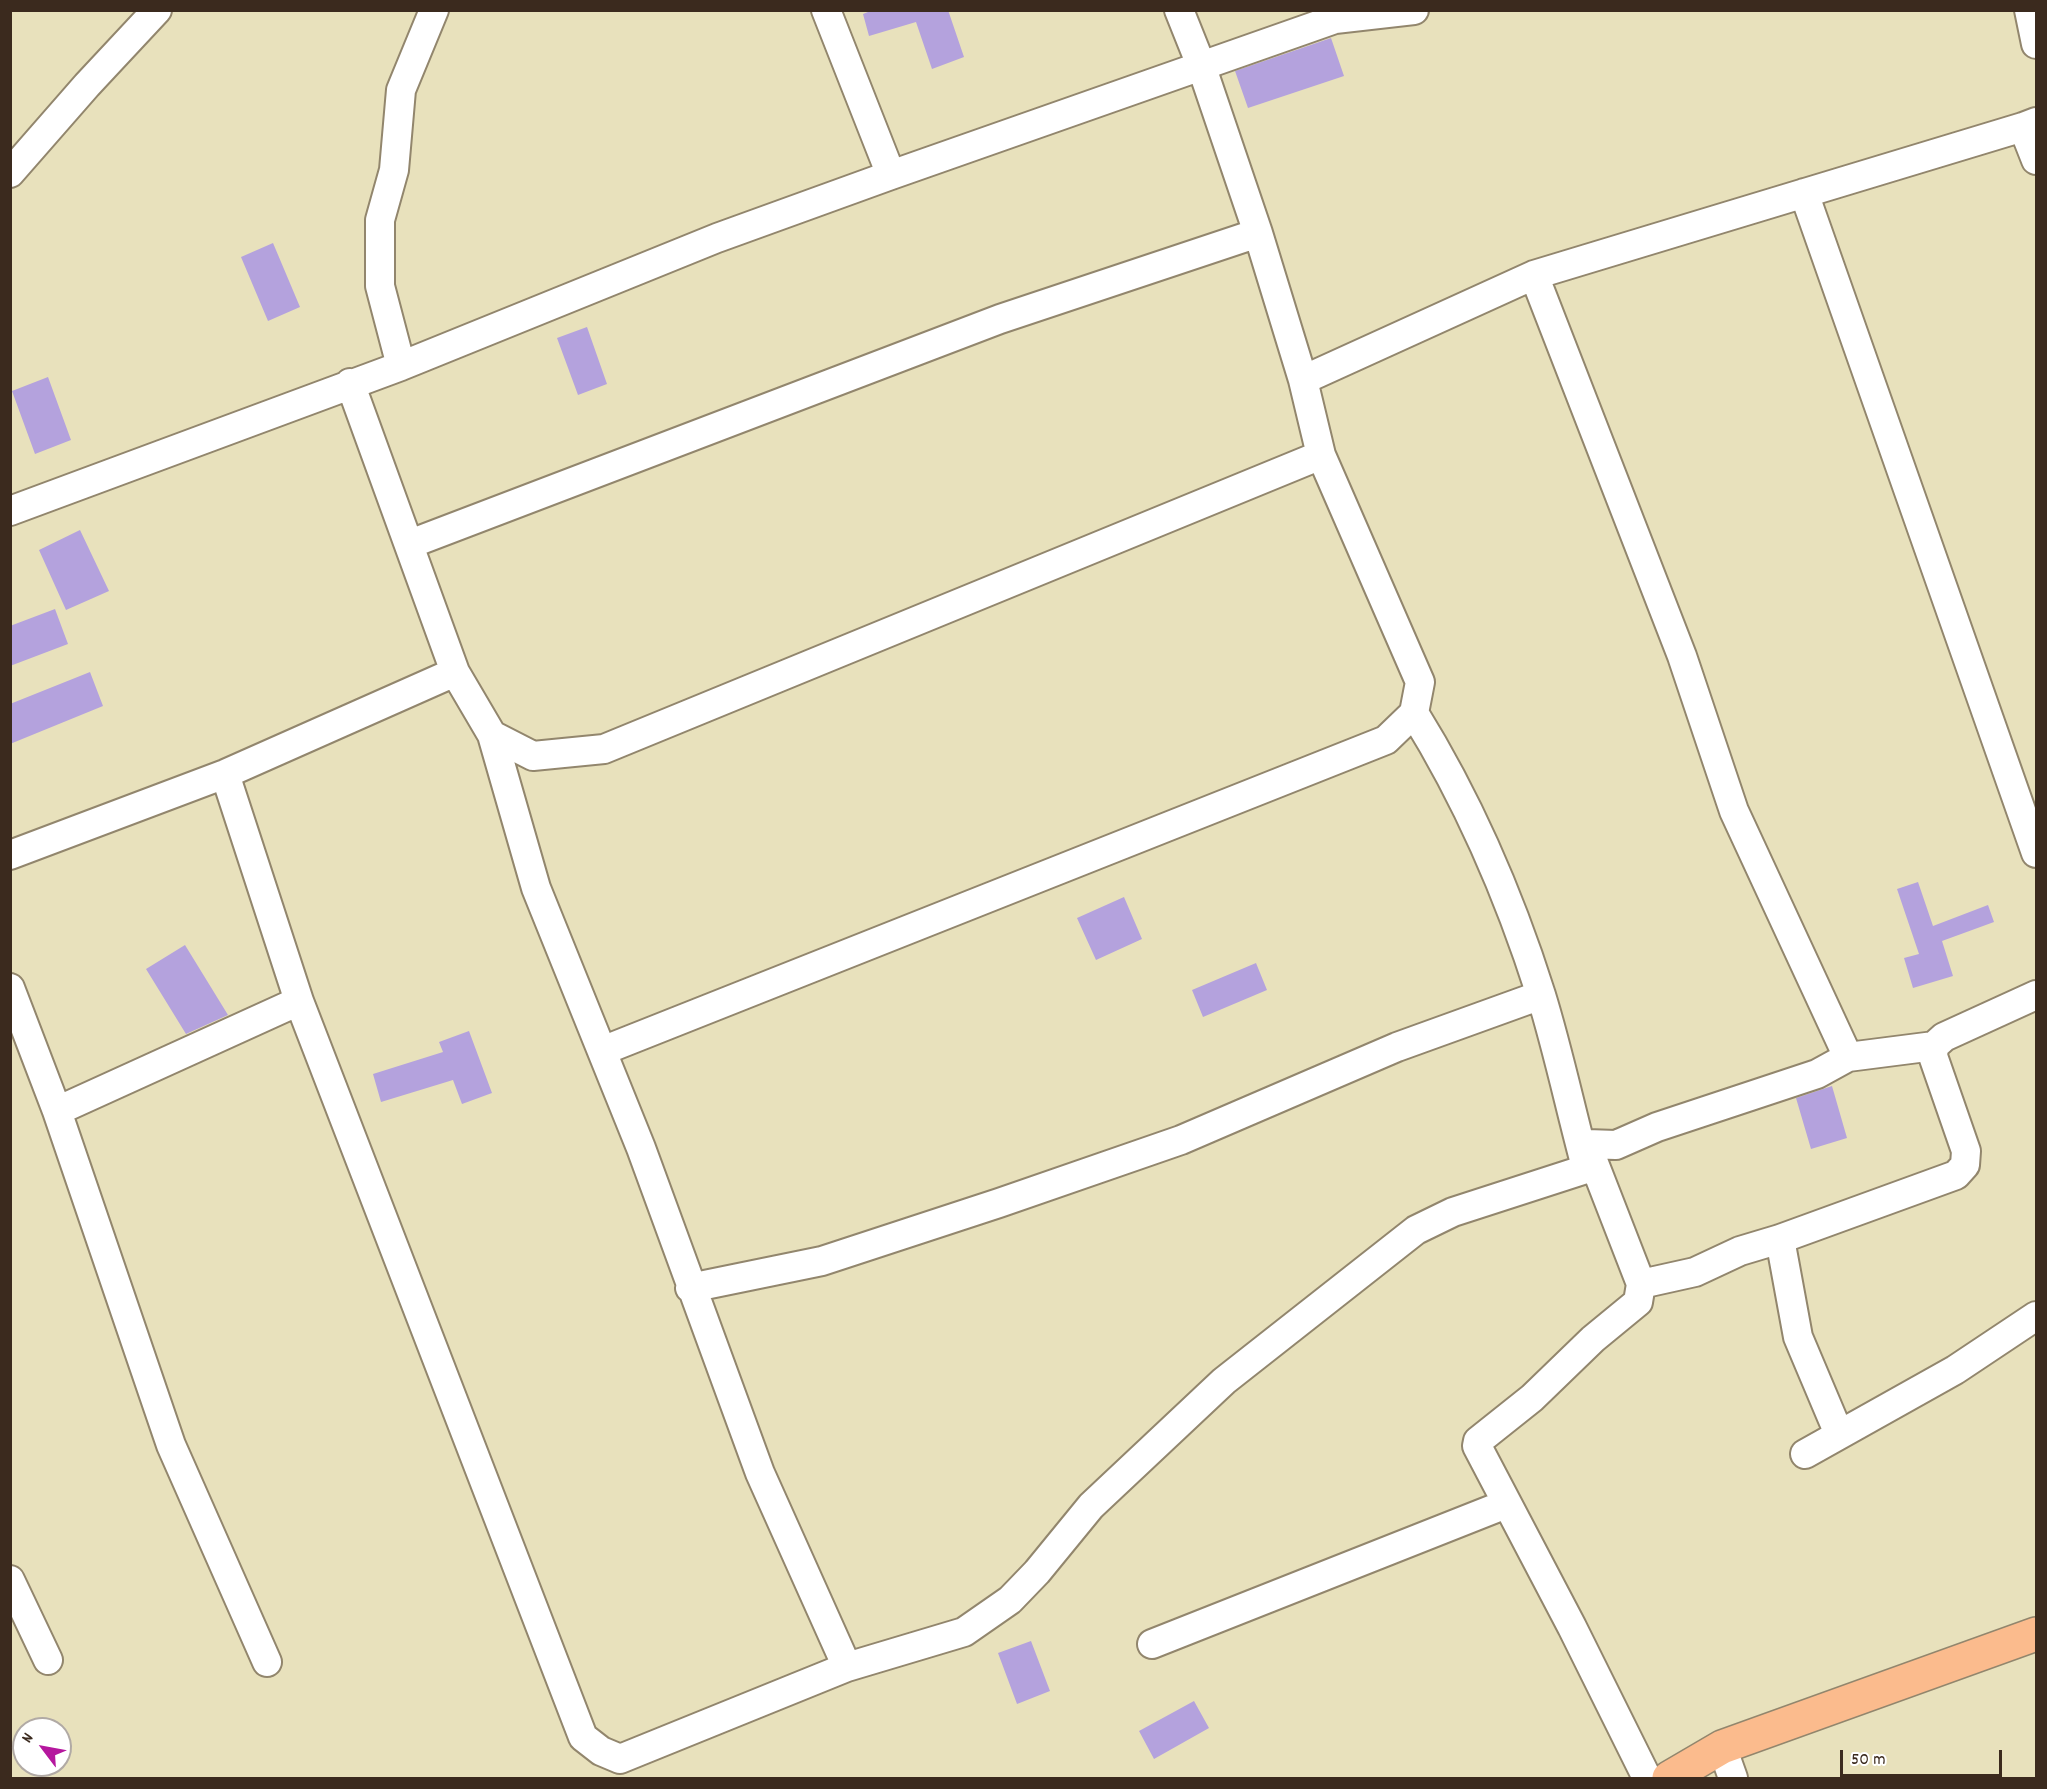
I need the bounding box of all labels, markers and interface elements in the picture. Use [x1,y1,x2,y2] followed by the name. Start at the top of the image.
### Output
[12,1717,72,1777] north arrow
[16,1729,40,1748] text: N
[1843,1738,2005,1776] scale bar
[1851,1748,1886,1773] text: 50 m

